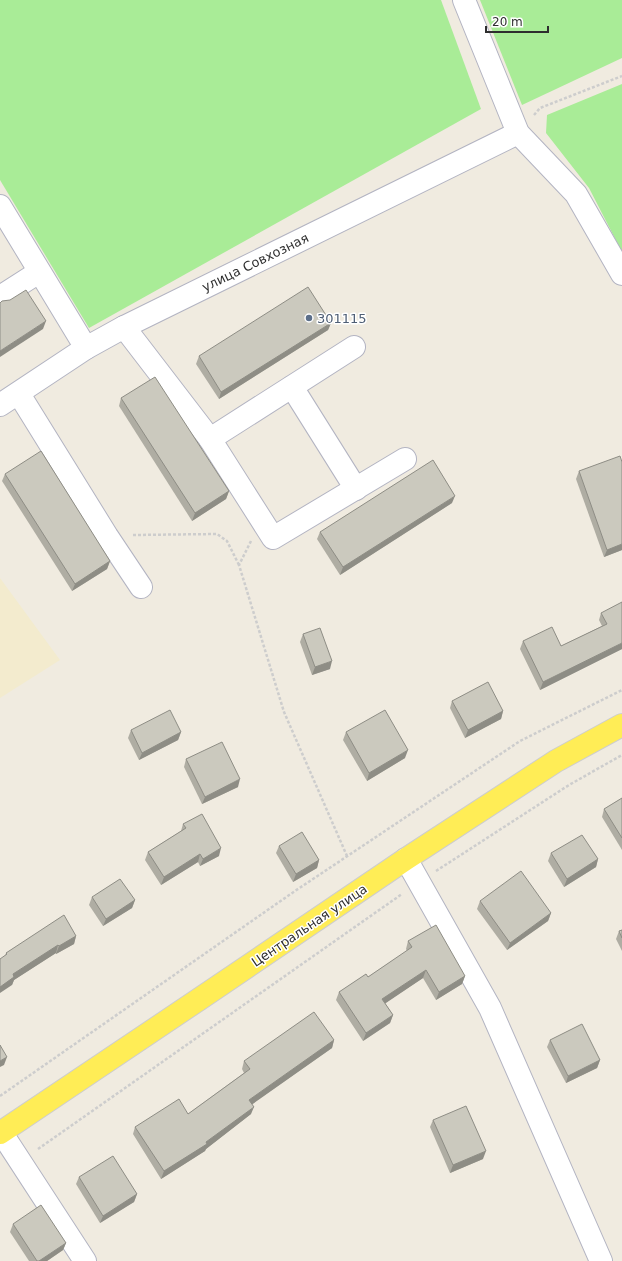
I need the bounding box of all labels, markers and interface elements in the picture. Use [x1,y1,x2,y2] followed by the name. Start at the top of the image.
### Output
[486,8,548,34] scale bar
[492,15,523,29] text: 20 m
[199,230,311,295] street label: улица Совхозная
[317,311,367,326] place label: 301115
[304,313,314,323] marker: 301115
[249,881,370,970] street label: Центральная улица

